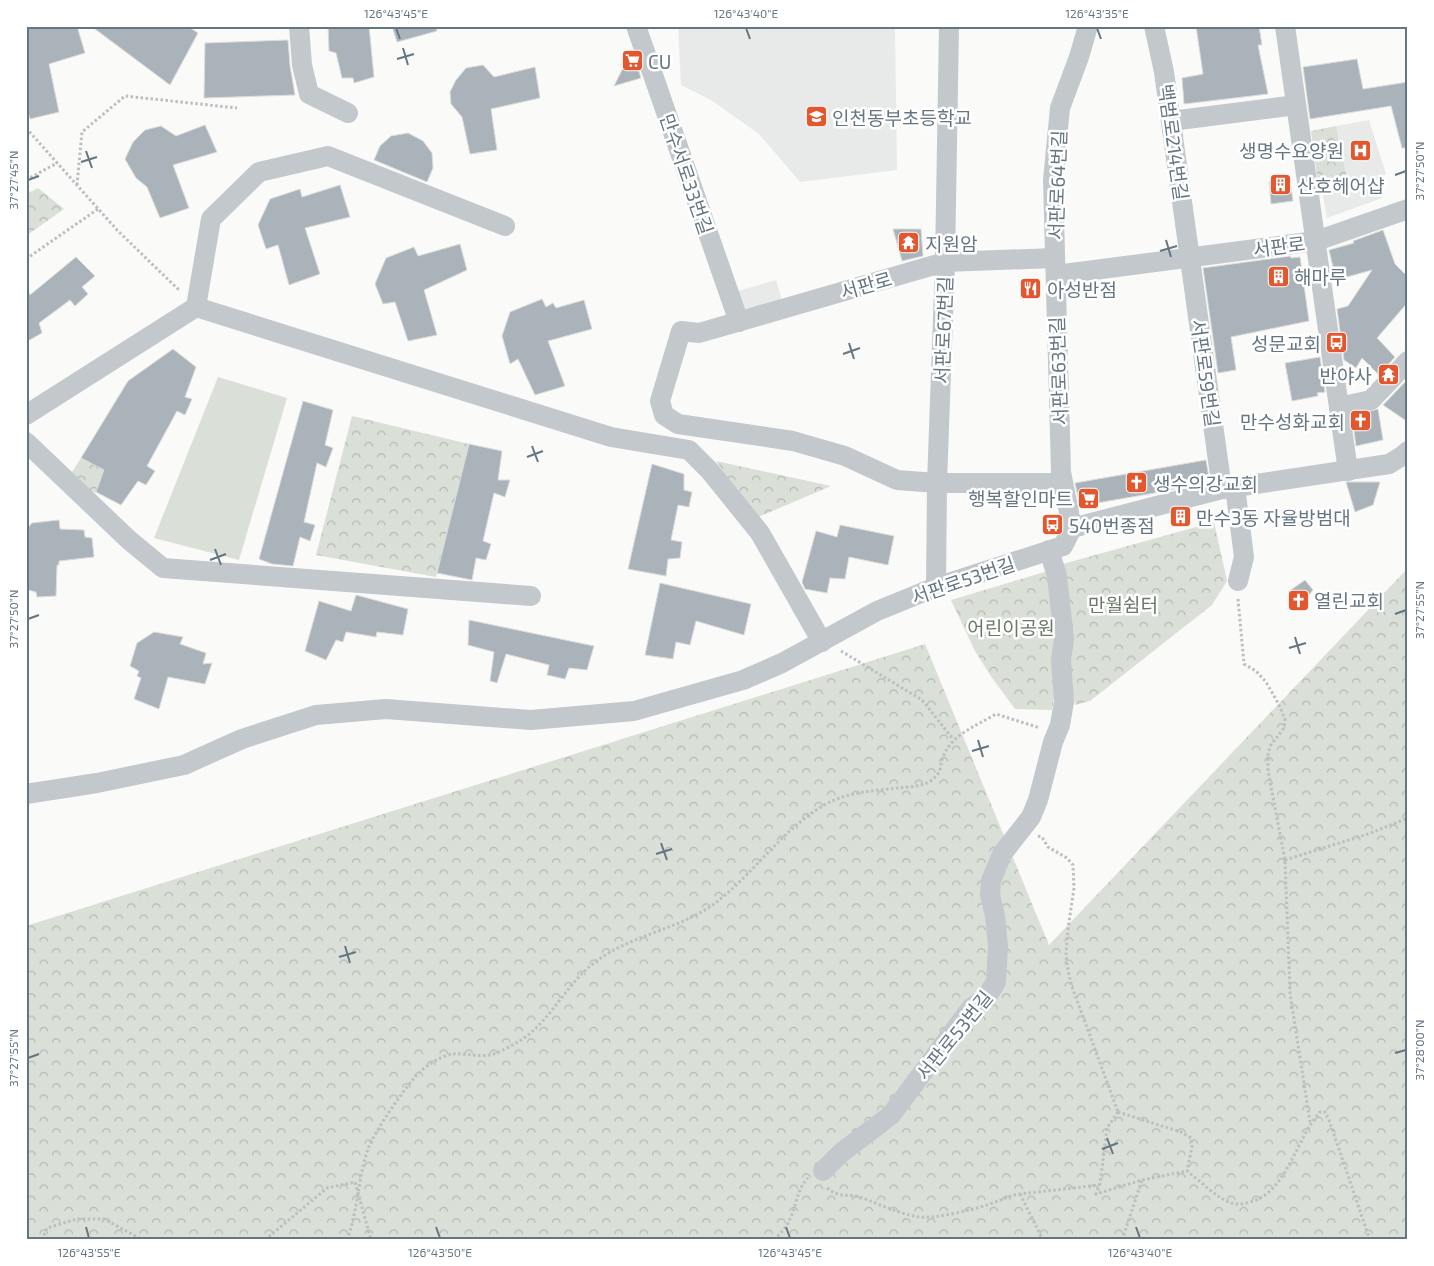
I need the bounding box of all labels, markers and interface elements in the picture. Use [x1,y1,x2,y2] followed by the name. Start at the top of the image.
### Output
[364,6,428,20] text: 126°43'45"E
[714,6,779,20] text: 126°43'40"E
[1065,6,1129,20] text: 126°43'35"E
[620,49,644,73] supermarket icon: CU
[648,50,671,73] place label: CU
[1154,82,1194,202] street label: 백범로214번길
[804,105,828,129] school or university icon: 인천동부초등학교
[832,106,972,129] place label: 인천동부초등학교
[656,111,718,237] street label: 만수서로33번길
[1044,130,1070,240] street label: 서판로64번길
[1348,138,1372,162] hospital icon: 생명수요양원
[1239,139,1344,162] place label: 생명수요양원
[1412,142,1426,200] text: 37°27'50"N
[6,151,20,209] text: 37°27'45"N
[1269,173,1293,197] building icon: 산호헤어샵
[1297,174,1384,197] place label: 산호헤어샵
[897,231,921,255] temple icon: 지원암
[1252,231,1306,261] street label: 서판로
[925,232,978,255] place label: 지원암
[1266,264,1290,288] building icon: 해마루
[1294,265,1346,288] place label: 해마루
[838,267,894,303] street label: 서판로
[930,276,956,384] street label: 서판로67번길
[1019,277,1043,301] restaurant icon: 아성반점
[1047,278,1117,301] place label: 아성반점
[1045,316,1071,426] street label: 서판로63번길
[1187,318,1225,428] street label: 서판로59번길
[1325,331,1349,355] bus stop icon: 성문교회
[1251,332,1321,355] place label: 성문교회
[1376,363,1400,387] temple icon: 반야사
[1320,364,1372,387] place label: 반야사
[1349,409,1373,433] church icon: 만수성화교회
[1240,410,1345,433] place label: 만수성화교회
[1125,471,1149,495] church icon: 생수의강교회
[1153,472,1258,495] place label: 생수의강교회
[1077,486,1101,510] supermarket icon: 행복할인마트
[968,487,1073,510] place label: 행복할인마트
[1168,505,1192,529] building icon: 만수3동 자율방범대
[1196,506,1351,529] place label: 만수3동 자율방범대
[1041,513,1065,537] bus stop icon: 540번종점
[1069,514,1155,537] place label: 540번종점
[908,552,1018,608] street label: 서판로53번길
[1412,581,1426,639] text: 37°27'55"N
[1286,588,1310,612] church icon: 열린교회
[1314,589,1384,612] place label: 열린교회
[6,590,20,648] text: 37°27'50"N
[1088,593,1158,616] park label: 만월쉼터
[967,616,1055,639] park label: 어린이공원
[911,986,997,1084] street label: 서판로53번길
[1412,1020,1426,1080] text: 37°28'00"N
[6,1029,20,1087] text: 37°27'55"N
[57,1245,121,1259] text: 126°43'55"E
[408,1245,472,1259] text: 126°43'50"E
[758,1245,822,1259] text: 126°43'45"E
[1108,1245,1173,1259] text: 126°43'40"E

